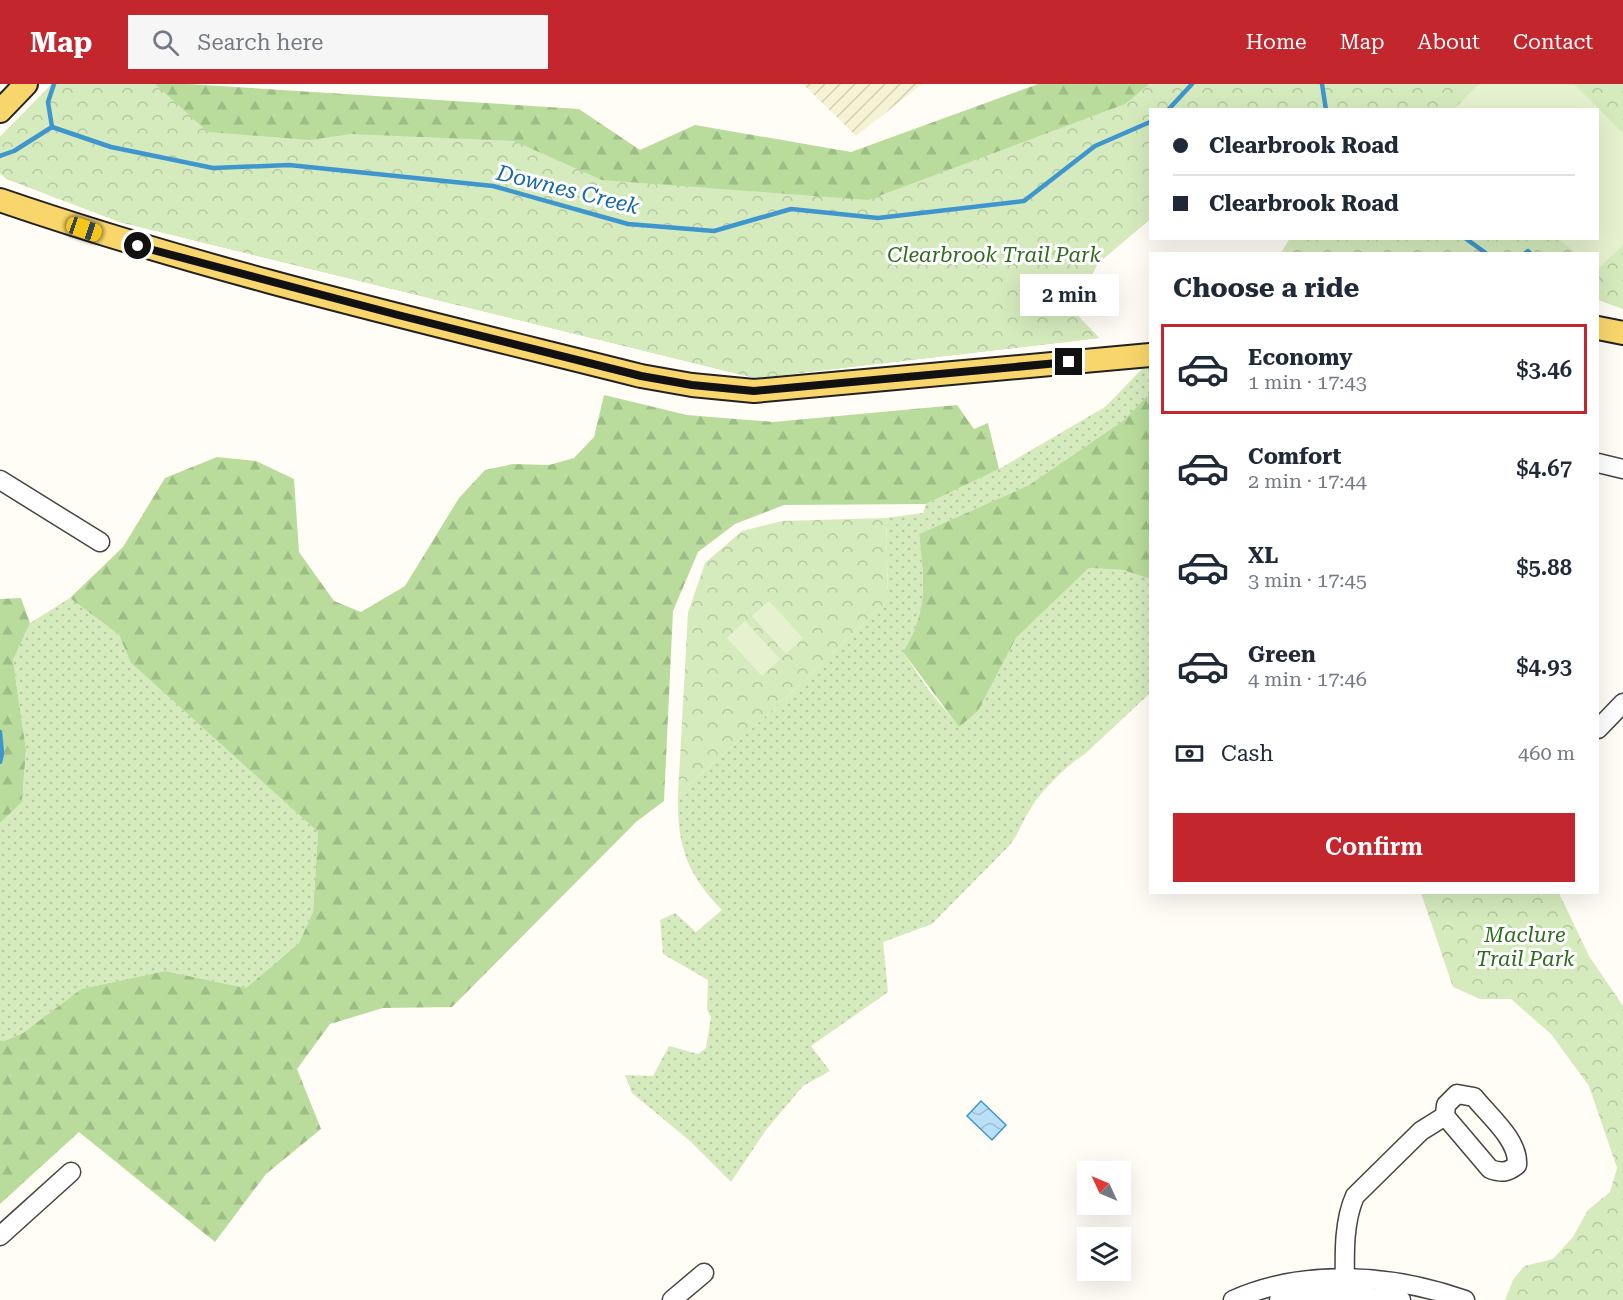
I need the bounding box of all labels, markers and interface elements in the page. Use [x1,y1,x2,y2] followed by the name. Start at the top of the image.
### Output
[128,15,548,69] search box
[30,26,92,59] text: Map
[149,26,182,59] icon: search
[197,30,323,55] text: Search here
[1246,30,1307,54] text: Home
[1340,30,1385,54] text: Map
[1418,30,1480,54] text: About
[1513,30,1593,54] text: Contact
[1209,133,1399,158] text: Clearbrook Road
[493,159,642,219] water label: Downes Creek
[1209,191,1399,216] text: Clearbrook Road
[64,215,104,243] car
[124,232,151,259] route start
[887,243,1101,267] park label: Clearbrook Trail Park
[1173,272,1359,304] text: Choose a ride
[1020,275,1118,317] callout: 2 min
[1042,283,1097,307] text: 2 min
[1176,342,1230,396] icon: car
[1248,345,1352,370] text: Economy
[1055,348,1082,375] route end
[1516,357,1572,382] text: $3.46
[1248,370,1367,394] text: 1 min · 17:43
[1176,441,1230,495] icon: car
[1248,444,1341,469] text: Comfort
[1516,456,1572,481] text: $4.67
[1248,469,1367,493] text: 2 min · 17:44
[1176,540,1230,594] icon: car
[1248,543,1278,568] text: XL
[1516,555,1572,580] text: $5.88
[1248,568,1367,592] text: 3 min · 17:45
[1176,639,1230,693] icon: car
[1248,642,1316,667] text: Green
[1516,654,1572,679] text: $4.93
[1248,667,1367,691] text: 4 min · 17:46
[1173,737,1206,770] icon: cash
[1221,741,1273,766] text: Cash
[1518,741,1575,765] text: 460 m
[1173,813,1575,882] button: Confirm
[1476,923,1575,971] park label: Maclure Trail Park
[1077,1161,1131,1215] north arrow
[1077,1161,1131,1281] map controls
[1077,1227,1131,1281] button: layers

